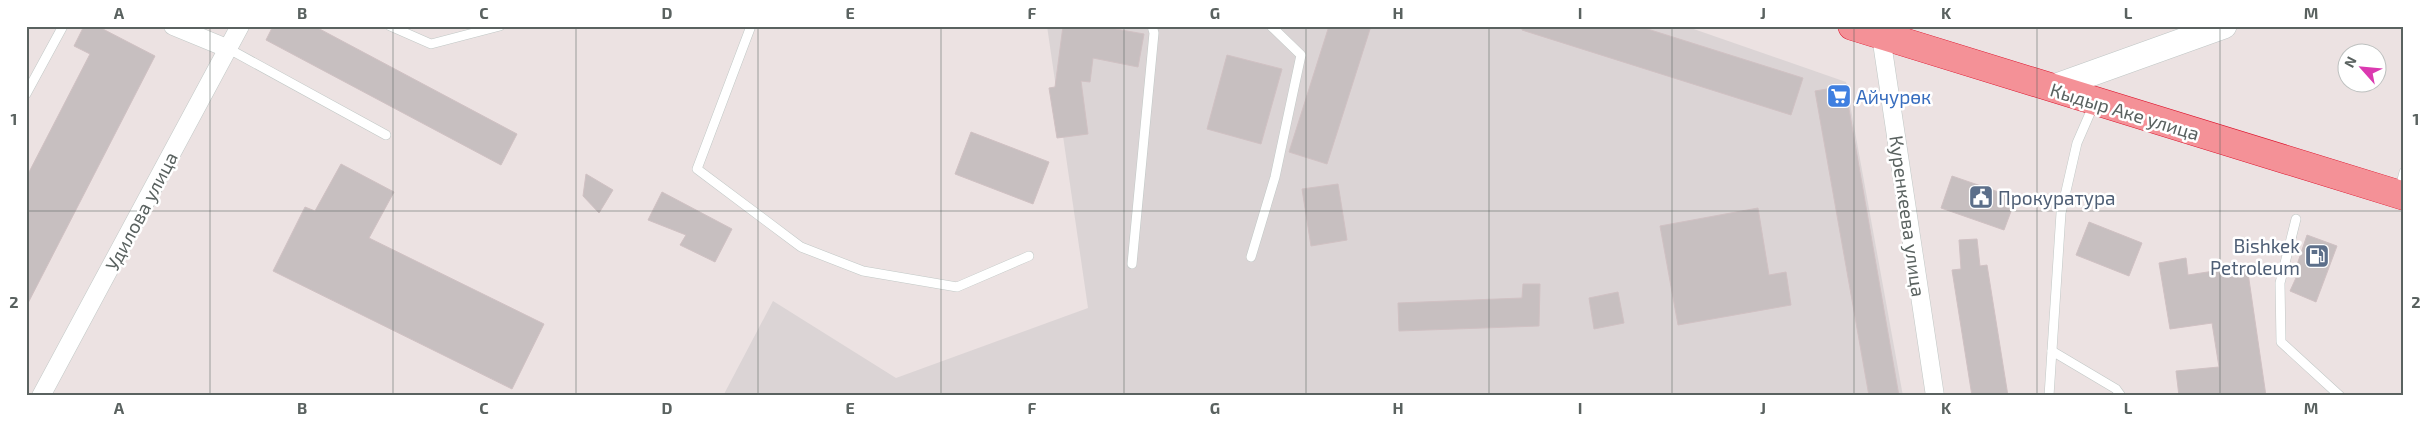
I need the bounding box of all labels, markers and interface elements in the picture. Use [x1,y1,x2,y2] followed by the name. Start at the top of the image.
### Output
[114,3,125,22] text: A
[297,3,307,22] text: B
[479,3,489,22] text: C
[662,3,673,22] text: D
[845,3,855,22] text: E
[1028,3,1037,22] text: F
[1210,3,1220,22] text: G
[1392,3,1404,22] text: H
[1578,3,1582,22] text: I
[1760,3,1766,22] text: J
[1941,3,1952,22] text: K
[2124,3,2133,22] text: L
[2304,3,2318,22] text: M
[2338,42,2388,92] north arrow
[2340,54,2360,70] text: N
[2047,77,2202,146] street label: Кыдыр Аке улица
[1826,83,1852,109] supermarket icon: Айчурөк
[1856,85,1931,109] place label: Айчурөк
[11,109,17,128] text: 1
[2413,109,2419,128] text: 1
[1884,134,1931,298] street label: Куренкеева улица
[100,148,183,275] street label: Удилова улица
[1968,184,1994,210] public building icon: Прокуратура
[1998,186,2115,210] place label: Прокуратура
[2210,234,2300,279] place label: Bishkek Petroleum
[2304,243,2330,269] fuel station icon: Bishkek Petroleum
[9,292,19,311] text: 2
[2411,292,2421,311] text: 2
[114,398,125,417] text: A
[297,398,307,417] text: B
[479,398,489,417] text: C
[662,398,673,417] text: D
[845,398,855,417] text: E
[1028,398,1037,417] text: F
[1210,398,1220,417] text: G
[1392,398,1404,417] text: H
[1578,398,1582,417] text: I
[1760,398,1766,417] text: J
[1941,398,1952,417] text: K
[2124,398,2133,417] text: L
[2304,398,2318,417] text: M

